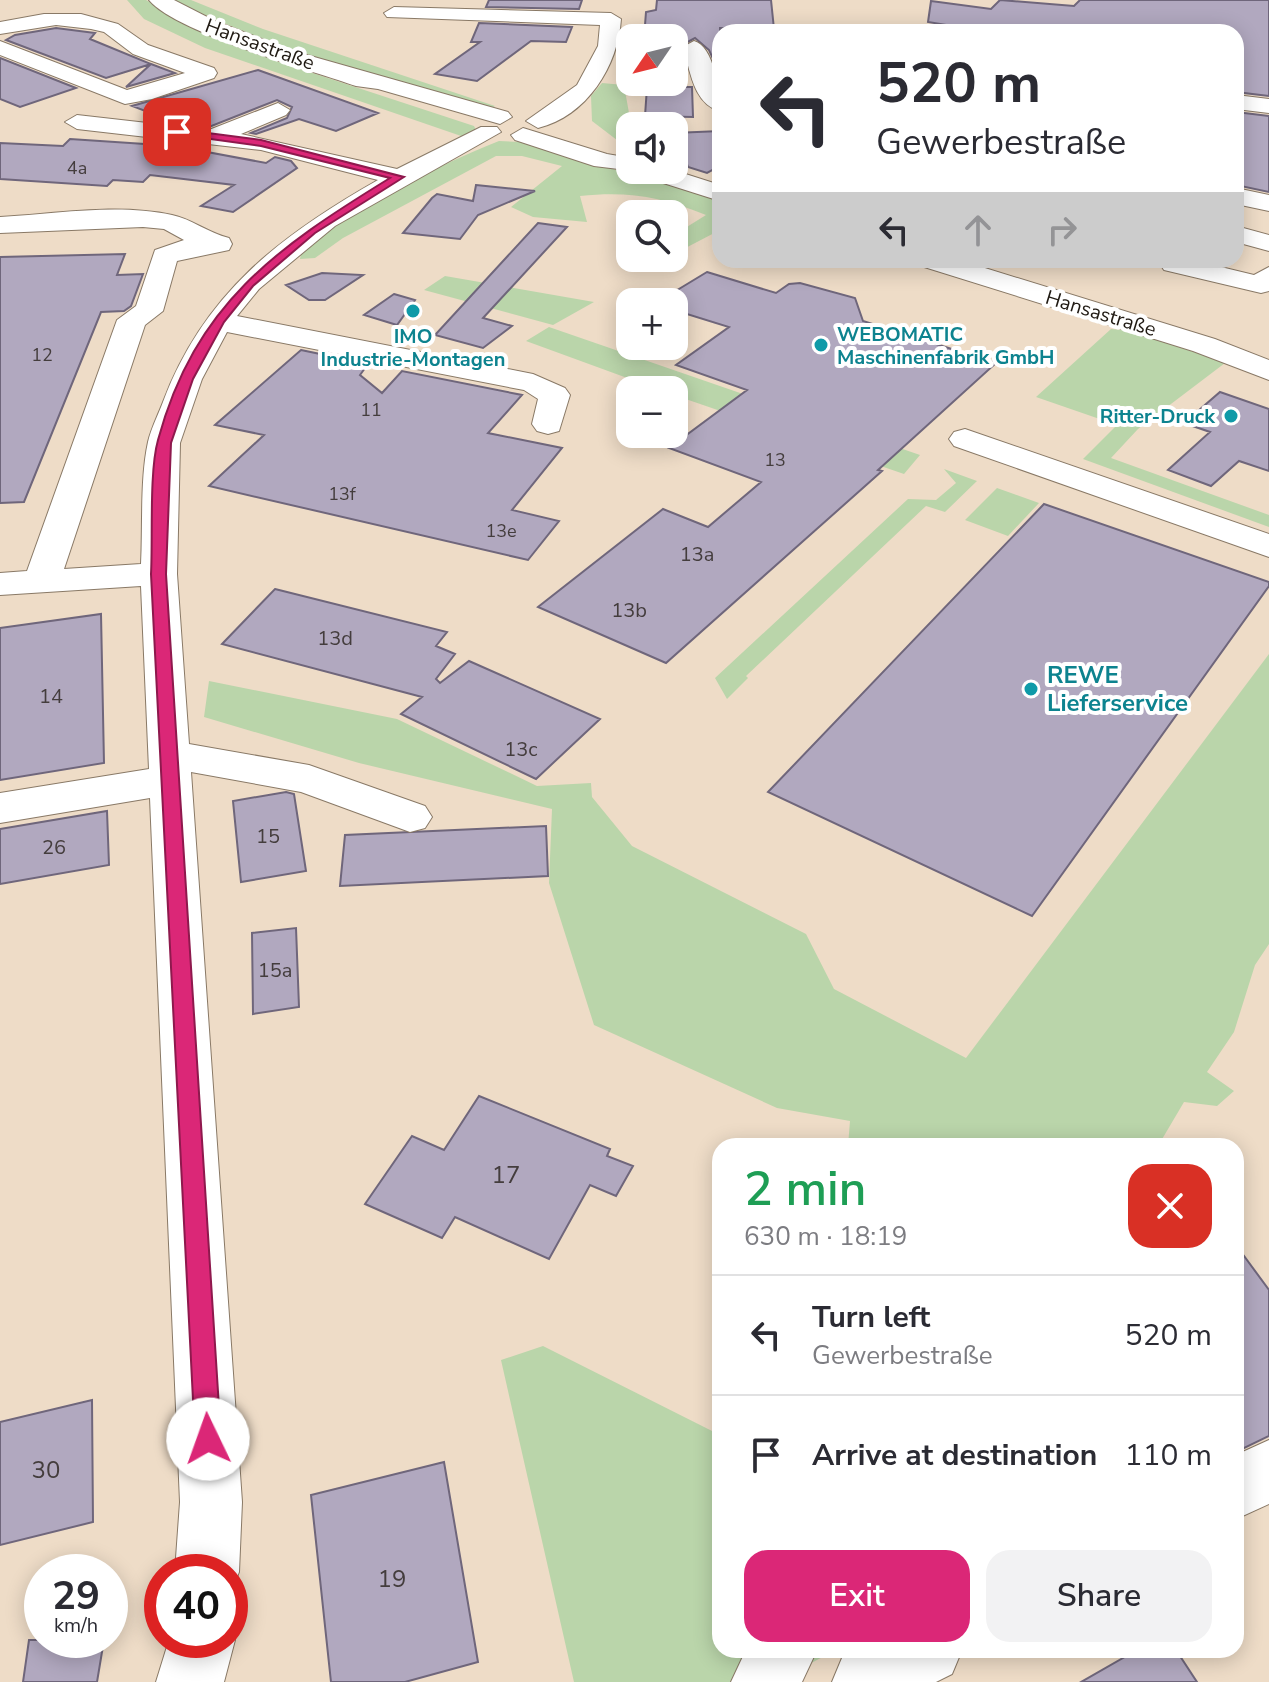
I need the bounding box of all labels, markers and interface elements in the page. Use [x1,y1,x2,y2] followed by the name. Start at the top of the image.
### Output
[201,12,318,77] street label: Hansastraße
[616,24,688,96] north arrow
[616,24,688,448] map controls
[876,45,1041,122] text: 520 m
[744,56,848,160] icon: left
[143,98,211,166] pin
[155,110,199,154] icon: arrive
[616,112,688,184] button: sound
[876,118,1126,167] text: Gewerbestraße
[67,156,87,180] house number: 4a
[616,200,688,272] button: search
[872,208,916,252] icon: left
[956,208,1000,252] icon: ahead
[1040,208,1084,252] icon: right
[1042,284,1160,343] street label: Hansastraße
[616,288,688,360] button: +
[404,302,422,320] marker: IMO Industrie-Montagen
[837,321,1054,371] place label: WEBOMATIC Maschinenfabrik GmbH
[321,323,505,373] place label: IMO Industrie-Montagen
[812,336,830,354] marker: WEBOMATIC Maschinenfabrik GmbH
[31,343,53,367] house number: 12
[616,376,688,448] button: −
[360,398,382,422] house number: 11
[1100,403,1216,430] place label: Ritter-Druck
[1222,407,1240,425] marker: Ritter-Druck
[764,448,786,472] house number: 13
[328,482,357,506] house number: 13f
[485,519,517,543] house number: 13e
[680,541,714,568] house number: 13a
[611,597,647,624] house number: 13b
[317,625,353,652] house number: 13d
[1047,659,1188,719] place label: REWE Lieferservice
[1022,680,1040,698] marker: REWE Lieferservice
[39,683,63,710] house number: 14
[504,736,538,763] house number: 13c
[256,823,280,850] house number: 15
[42,834,66,861] house number: 26
[258,957,292,984] house number: 15a
[744,1156,866,1222] text: 2 min
[492,1159,520,1191] house number: 17
[1128,1164,1212,1248] button: close
[744,1219,907,1254] text: 630 m · 18:19
[812,1297,930,1338] text: Turn left
[744,1313,788,1357] icon: left
[1125,1315,1212,1356] text: 520 m
[812,1338,993,1373] text: Gewerbestraße
[166,1397,250,1481] position arrow
[744,1433,788,1477] icon: arrive
[812,1435,1097,1476] text: Arrive at destination
[1125,1435,1212,1476] text: 110 m
[32,1454,60,1486] house number: 30
[744,1550,970,1642] button: Exit
[986,1550,1212,1642] button: Share
[144,1554,248,1658] speed limit sign: 40
[378,1563,406,1595] house number: 19
[52,1569,100,1623] text: 29
[54,1612,98,1639] text: km/h

